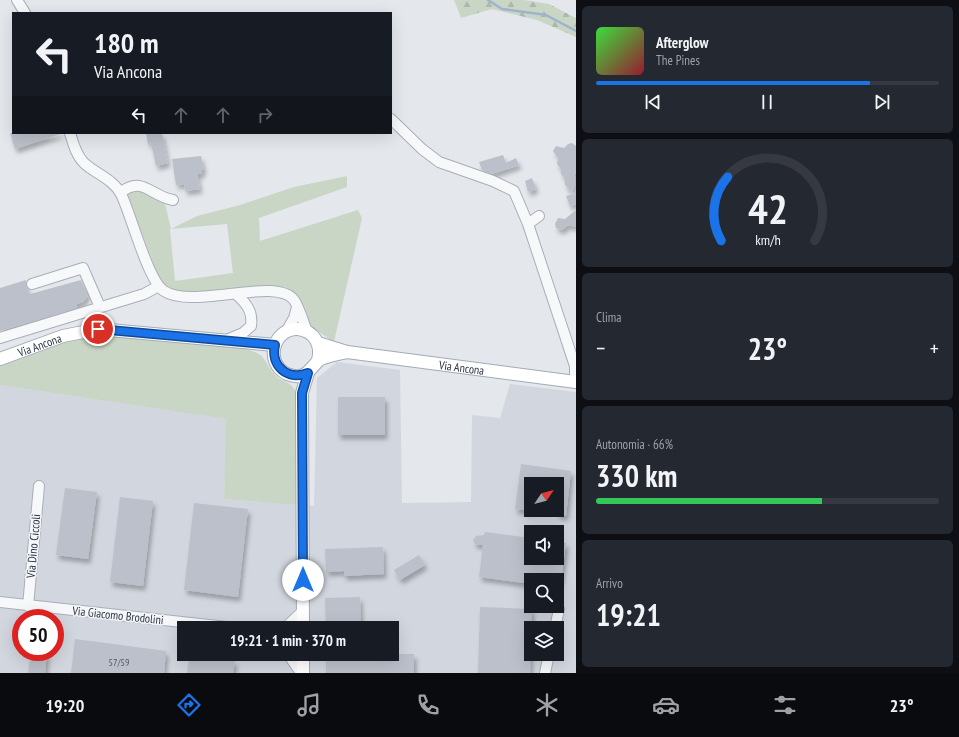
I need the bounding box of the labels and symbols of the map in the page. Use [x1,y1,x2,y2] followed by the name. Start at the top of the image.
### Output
[81,312,115,346] pin
[15,330,64,360] street label: Via Ancona
[437,356,485,377] street label: Via Ancona
[524,477,564,517] north arrow
[23,513,43,580] street label: Via Dino Ciccoli
[282,559,324,601] position arrow
[71,603,164,627] street label: Via Giacomo Brodolini
[12,609,64,661] speed limit sign: 50
[109,656,129,669] house number: 57/59

